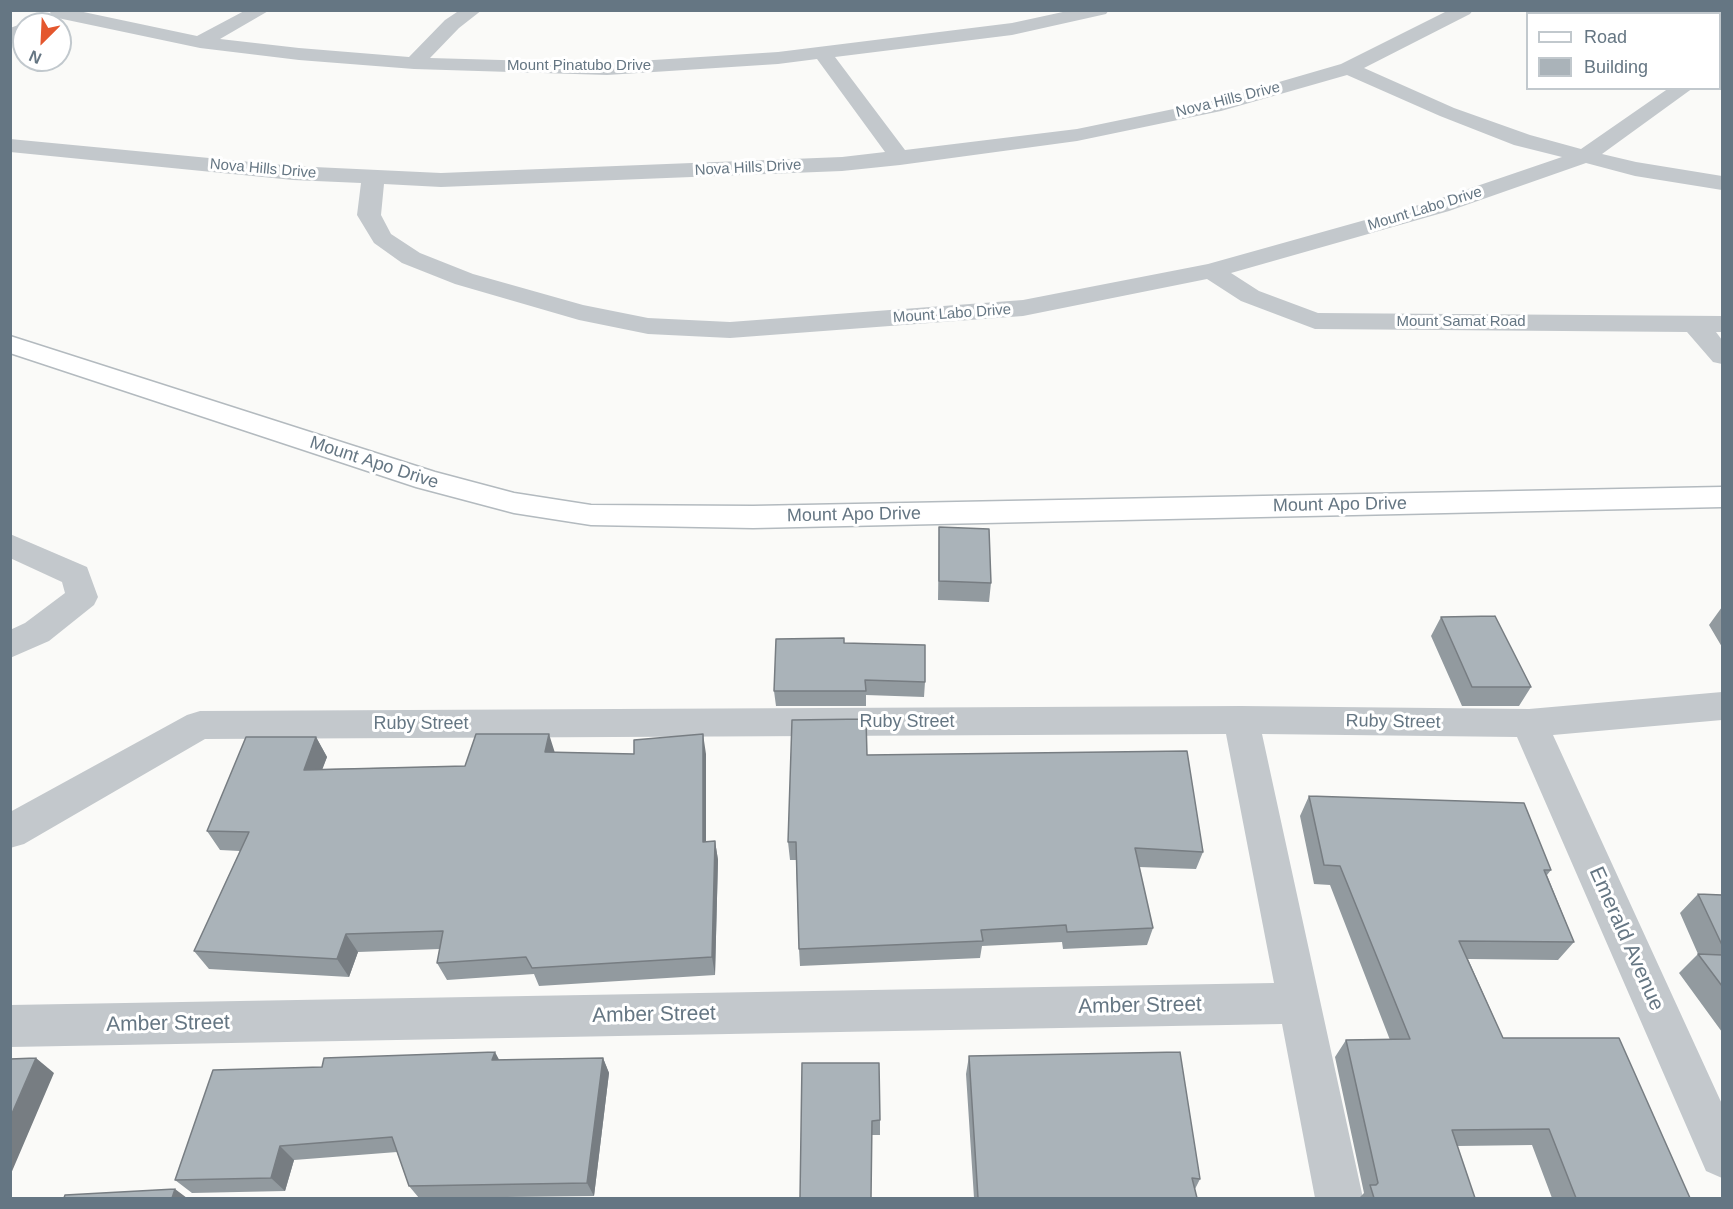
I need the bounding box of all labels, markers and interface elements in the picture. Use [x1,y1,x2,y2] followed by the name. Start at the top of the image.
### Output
[12,12,72,72] north arrow
[1526,12,1721,90] legend
[1584,27,1627,47] text: Road
[27,47,44,67] text: N
[507,57,651,75] street label: Mount Pinatubo Drive
[1584,57,1648,77] text: Building
[1174,78,1282,122] street label: Nova Hills Drive
[209,155,317,183] street label: Nova Hills Drive
[694,156,802,180] street label: Nova Hills Drive
[1366,183,1484,235] street label: Mount Labo Drive
[892,301,1012,327] street label: Mount Labo Drive
[1396,313,1526,331] street label: Mount Samat Road
[307,432,441,494] street label: Mount Apo Drive
[1273,493,1407,517] street label: Mount Apo Drive
[787,503,921,527] street label: Mount Apo Drive
[1345,710,1441,734] street label: Ruby Street
[859,711,955,733] street label: Ruby Street
[373,713,469,735] street label: Ruby Street
[1583,863,1669,1015] street label: Emerald Avenue
[1078,992,1202,1020] street label: Amber Street
[592,1001,716,1029] street label: Amber Street
[106,1010,230,1038] street label: Amber Street

